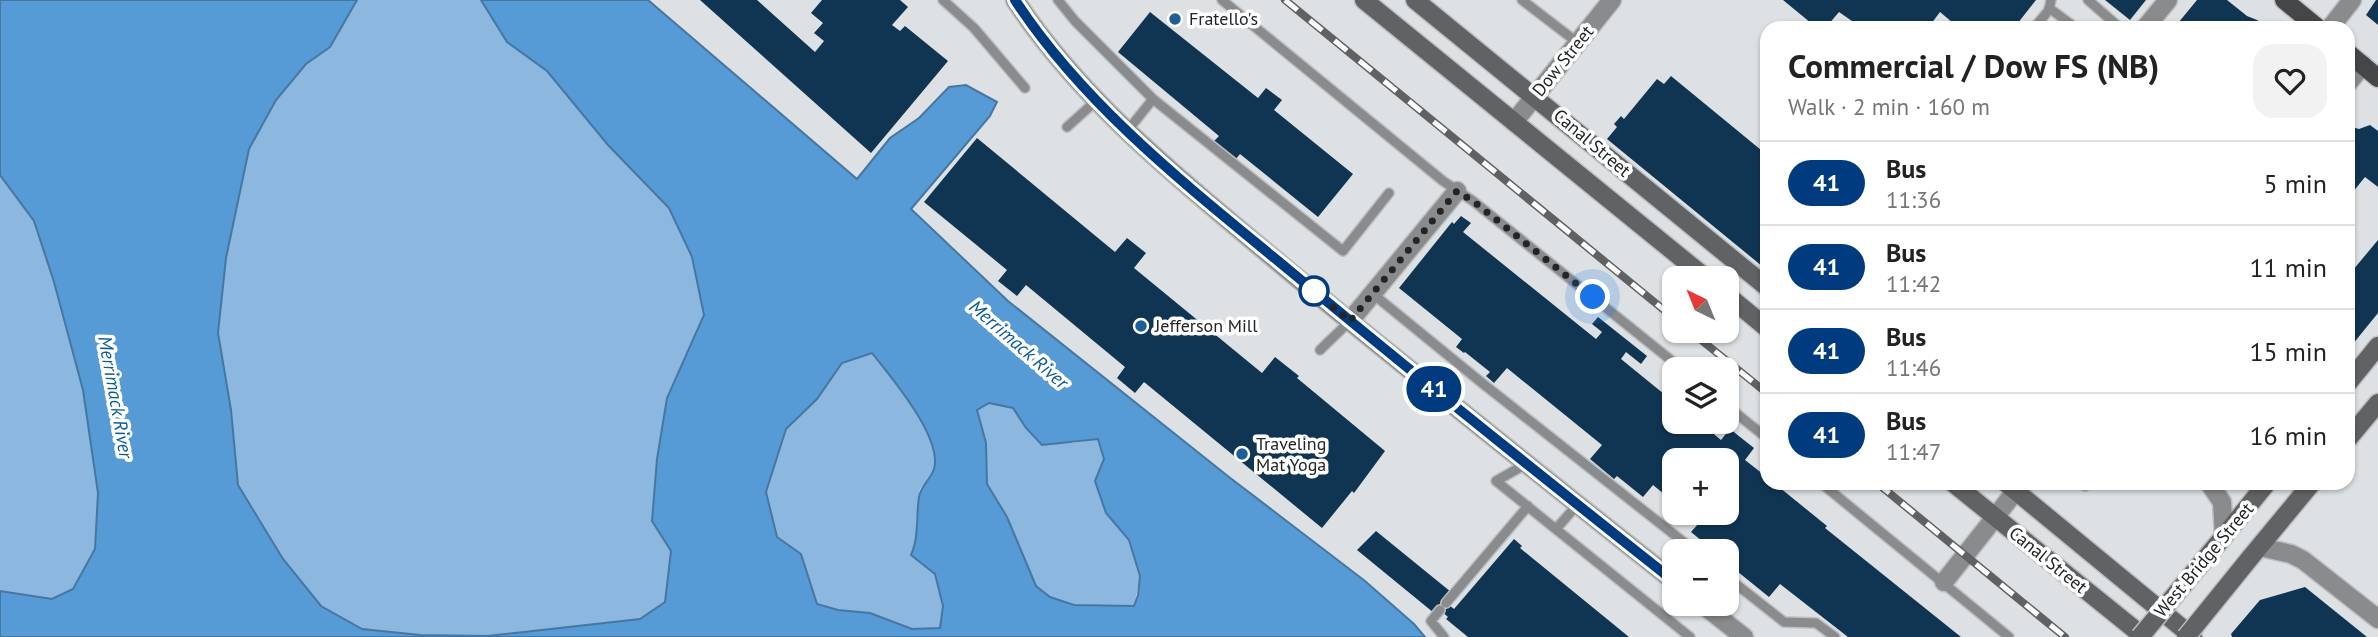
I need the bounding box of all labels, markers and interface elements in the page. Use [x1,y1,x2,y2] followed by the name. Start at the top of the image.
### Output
[1189,7,1258,30] place label: Fratello's
[1167,11,1183,27] marker: Fratello's
[1527,20,1598,101] street label: Dow Street
[1788,44,2159,87] text: Commercial / Dow FS (NB)
[2253,44,2327,118] button: heart
[1788,92,1990,121] text: Walk · 2 min · 160 m
[1549,104,1636,182] street label: Canal Street
[1886,152,1926,185] text: Bus
[1813,167,1840,198] text: 41
[2264,167,2327,200] text: 5 min
[1886,185,1941,214] text: 11:36
[1886,236,1926,269] text: Bus
[1813,251,1840,282] text: 41
[2249,251,2327,284] text: 11 min
[1662,266,1740,343] north arrow
[1662,266,1739,616] map controls
[1886,269,1941,298] text: 11:42
[1299,276,1329,306] unlabelled marker
[1575,279,1610,314] your location
[964,294,1075,395] water label: Merrimack River
[1154,314,1258,337] place label: Jefferson Mill
[1133,318,1149,334] marker: Jefferson Mill
[1886,320,1926,353] text: Bus
[93,334,139,462] water label: Merrimack River
[1813,335,1840,366] text: 41
[2249,335,2327,368] text: 15 min
[1886,353,1941,382] text: 11:46
[1662,357,1739,434] button: layers
[1402,366,1466,412] line badge: 41
[1420,373,1448,404] text: 41
[1886,404,1926,437] text: Bus
[1813,419,1840,450] text: 41
[2249,419,2327,452] text: 16 min
[1256,432,1326,476] place label: Traveling Mat Yoga
[1886,437,1941,466] text: 11:47
[1234,446,1250,462] marker: Traveling Mat Yoga
[1662,448,1739,525] button: +
[2149,498,2258,622] street label: West Bridge Street
[2005,521,2092,598] street label: Canal Street
[1662,539,1739,616] button: −

